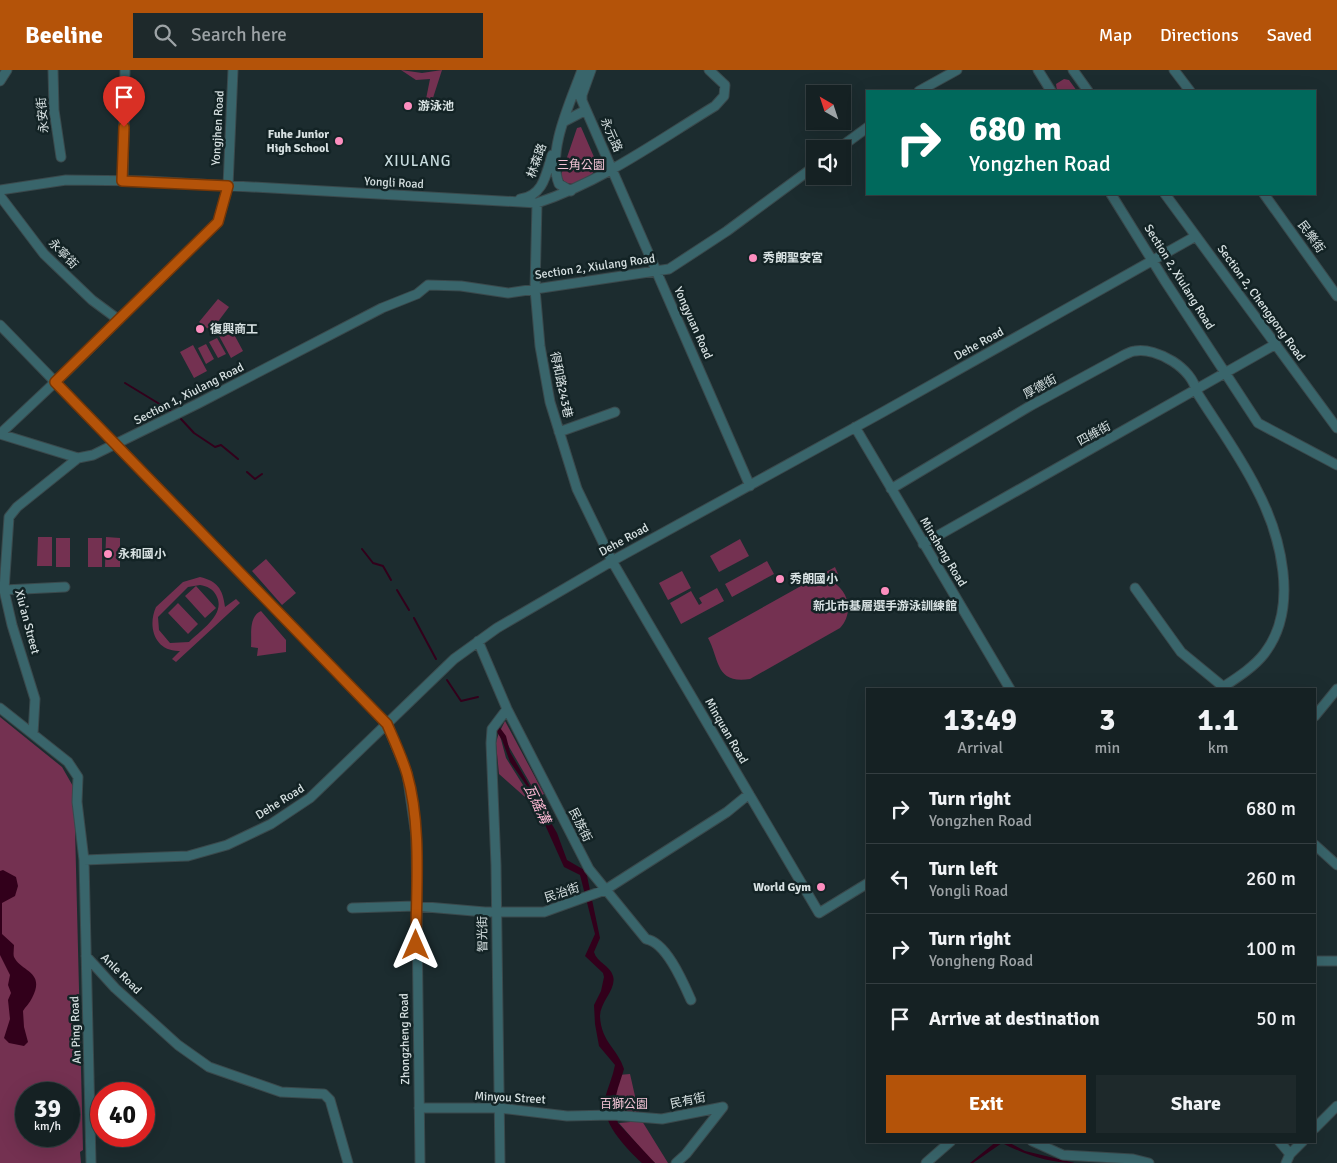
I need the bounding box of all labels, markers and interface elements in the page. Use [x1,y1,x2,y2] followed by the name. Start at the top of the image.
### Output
[133,13,483,58] search box
[25,20,103,50] text: Beeline
[151,21,179,49] icon: search
[191,23,287,47] text: Search here
[1099,24,1132,46] text: Map
[1160,24,1239,46] text: Directions
[1267,24,1312,46] text: Saved
[103,76,145,127] pin
[110,83,138,111] icon: arrive
[806,85,851,130] north arrow
[806,85,851,185] map controls
[209,90,227,166] street label: Yongjhen Road
[34,96,52,134] street label: 永安街
[418,99,454,114] place label: 游泳池
[402,100,414,112] marker: 游泳池
[969,107,1062,150] text: 680 m
[886,110,951,175] icon: right
[597,115,625,155] street label: 永元路
[266,127,329,156] place label: Fuhe Junior High School
[333,135,345,147] marker: Fuhe Junior High School
[806,140,851,185] button: sound
[524,142,550,180] street label: 林森路
[969,150,1111,177] text: Yongzhen Road
[385,152,451,170] district label: XIULANG
[557,158,605,173] park label: 三角公園
[364,174,424,192] street label: Yongli Road
[1294,218,1328,256] street label: 民樂街
[1140,222,1218,332] street label: Section 2, Xiulang Road
[45,236,81,272] street label: 永寧街
[1214,242,1308,364] street label: Section 2, Chenggong Road
[534,251,656,283] street label: Section 2, Xiulang Road
[763,251,823,266] place label: 秀朗聖安宮
[747,252,759,264] marker: 秀朗聖安宮
[670,285,716,361] street label: Yongyuan Road
[210,322,258,337] place label: 復興商工
[194,323,206,335] marker: 復興商工
[951,324,1007,364] street label: Dehe Road
[547,350,575,420] street label: 得和路243巷
[132,360,246,428] street label: Section 1, Xiulang Road
[1021,372,1059,402] street label: 厚德街
[1075,419,1113,449] street label: 四維街
[916,515,970,589] street label: Minsheng Road
[596,520,652,560] street label: Dehe Road
[118,547,166,562] place label: 永和國小
[102,548,114,560] marker: 永和國小
[790,572,838,587] place label: 秀朗國小
[774,573,786,585] marker: 秀朗國小
[879,585,891,597] marker: 新北市基層選手游泳訓練館
[11,588,43,656] street label: Xiu'an Street
[813,599,957,614] place label: 新北市基層選手游泳訓練館
[701,695,751,767] street label: Minquan Road
[943,702,1017,739] text: 13:49
[1099,702,1115,739] text: 3
[1198,702,1239,739] text: 1.1
[957,738,1003,758] text: Arrival
[1094,738,1120,758] text: min
[1208,738,1228,758] text: km
[253,781,307,823] street label: Dehe Road
[520,781,555,828] water label: 瓦磘溝
[929,787,1011,811] text: Turn right
[886,795,914,823] icon: right
[1246,797,1296,821] text: 680 m
[565,806,595,844] street label: 民族街
[929,811,1032,831] text: Yongzhen Road
[929,857,998,881] text: Turn left
[886,865,914,893] icon: left
[1246,867,1296,891] text: 260 m
[543,880,581,906] street label: 民治街
[753,880,811,895] place label: World Gym
[815,881,827,893] marker: World Gym
[929,881,1008,901] text: Yongli Road
[475,916,491,952] street label: 智光街
[389,918,441,970] position arrow
[929,927,1011,951] text: Turn right
[886,935,914,963] icon: right
[1246,937,1296,961] text: 100 m
[97,950,145,998] street label: Anle Road
[929,951,1033,971] text: Yongheng Road
[397,993,413,1085] street label: Zhongzheng Road
[67,996,85,1064] street label: An Ping Road
[886,1005,914,1033] icon: arrive
[929,1007,1100,1031] text: Arrive at destination
[1256,1007,1296,1031] text: 50 m
[886,1075,1086,1133] button: Exit
[1096,1075,1296,1133] button: Share
[90,1082,155,1147] speed limit sign: 40
[474,1089,546,1107] street label: Minyou Street
[669,1090,707,1112] street label: 民有街
[34,1093,61,1124] text: 39
[600,1097,648,1112] park label: 百獅公園
[34,1119,61,1134] text: km/h

